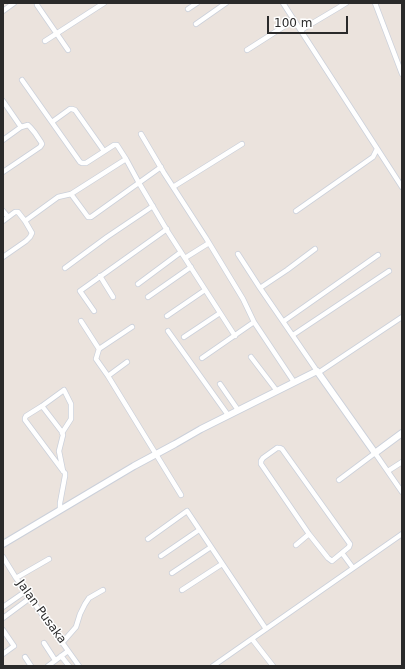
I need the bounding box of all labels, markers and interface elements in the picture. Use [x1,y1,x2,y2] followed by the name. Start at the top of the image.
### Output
[269,8,350,34] scale bar
[274,16,312,30] text: 100 m
[13,577,69,647] street label: Jalan Pusaka

